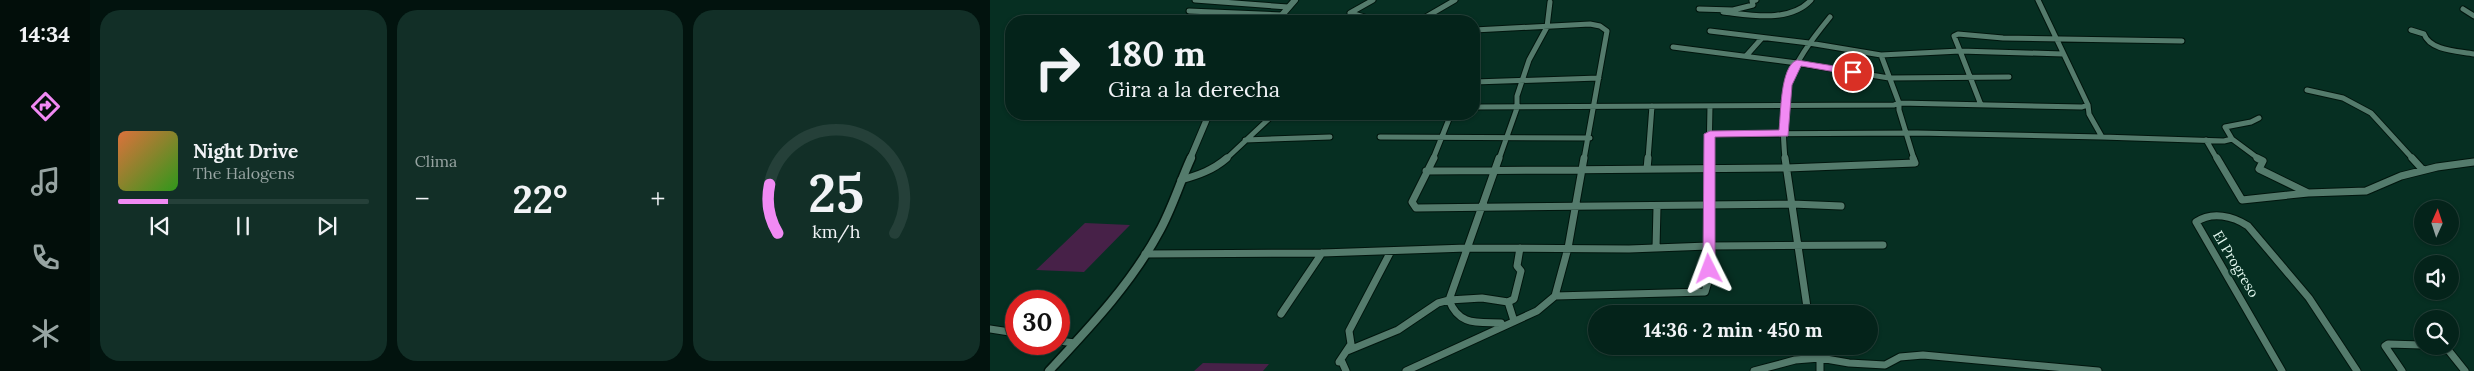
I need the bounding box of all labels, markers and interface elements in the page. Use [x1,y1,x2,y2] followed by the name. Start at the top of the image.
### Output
[20,20,70,48] text: 14:34
[1108,31,1206,76] text: 180 m
[1025,35,1090,100] icon: right
[1832,51,1874,93] pin
[1839,58,1867,86] icon: arrive
[1108,75,1280,103] text: Gira a la derecha
[28,89,63,124] icon: directions
[193,139,298,163] text: Night Drive
[415,151,457,171] text: Clima
[809,160,865,226] text: 25
[193,163,295,183] text: The Halogens
[28,164,63,199] icon: music
[512,175,568,223] text: 22°
[415,181,430,217] text: −
[650,181,665,217] text: +
[2414,200,2459,245] north arrow
[2414,200,2459,355] map controls
[146,212,174,240] icon: previous
[229,212,257,240] icon: pause
[313,212,341,240] icon: next
[813,220,861,243] text: km/h
[2209,227,2263,301] street label: El Progreso
[28,240,63,275] icon: phone
[1682,242,1734,294] position arrow
[2414,255,2459,300] button: sound
[1005,290,1070,355] speed limit sign: 30
[2414,310,2459,355] button: search
[28,316,63,351] icon: climate
[1643,318,1823,342] text: 14:36 · 2 min · 450 m

